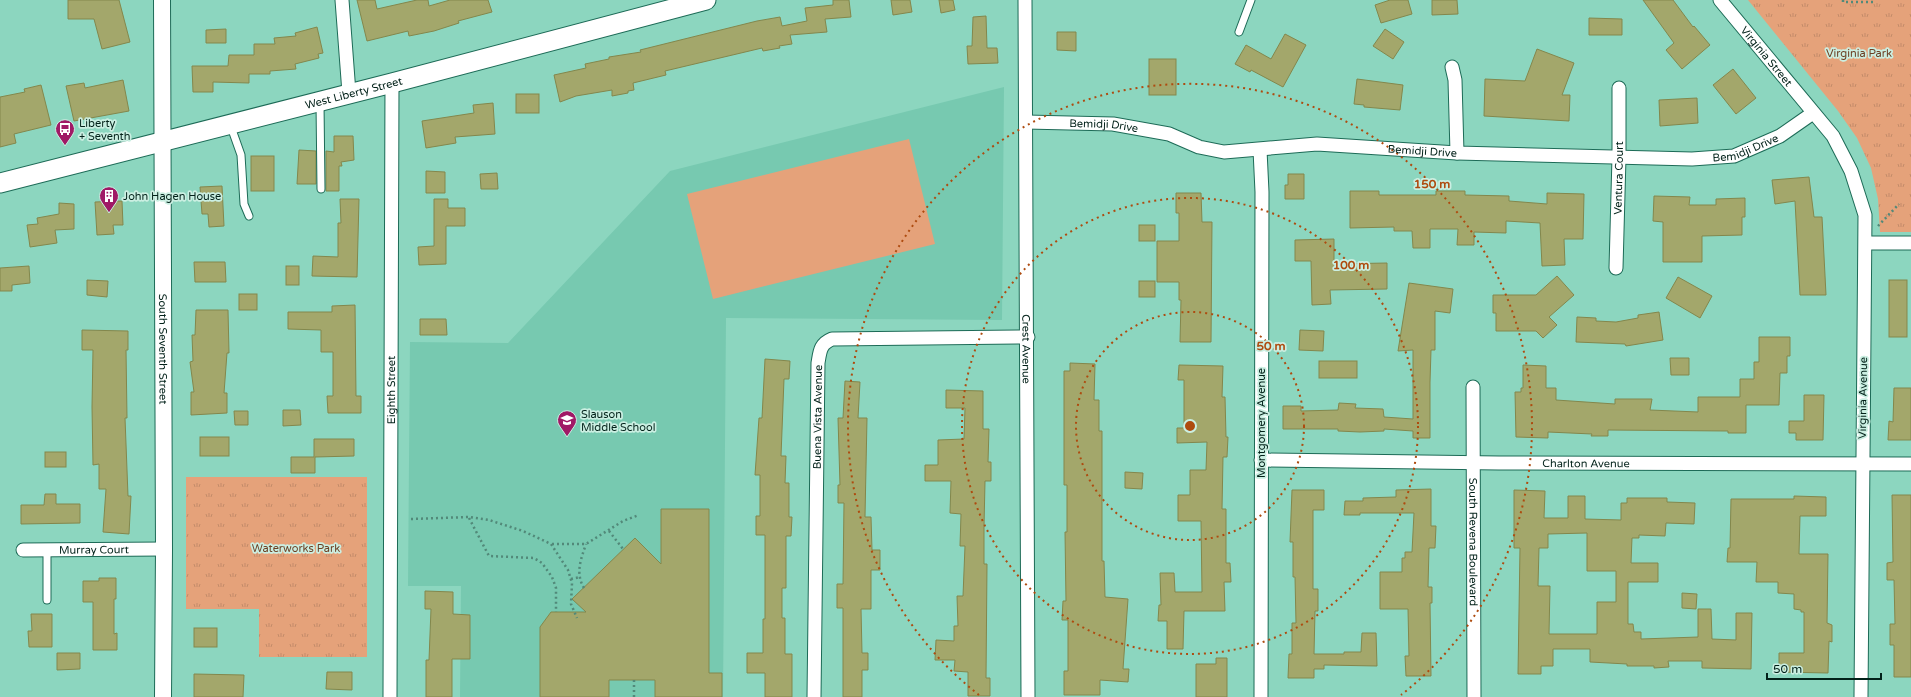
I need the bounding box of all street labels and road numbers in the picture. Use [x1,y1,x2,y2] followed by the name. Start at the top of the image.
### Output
[1738,24,1795,89] street label: Virginia Street
[304,74,404,111] street label: West Liberty Street
[1069,116,1139,135] street label: Bemidji Drive
[1712,131,1780,164] street label: Bemidji Drive
[1611,141,1626,215] street label: Ventura Court
[1387,142,1457,159] street label: Bemidji Drive
[157,294,170,404] street label: South Seventh Street
[1020,314,1033,384] street label: Crest Avenue
[384,356,398,424] street label: Eighth Street
[1856,357,1870,439] street label: Virginia Avenue
[810,365,824,469] street label: Buena Vista Avenue
[1255,368,1268,478] street label: Montgomery Avenue
[1542,457,1630,470] street label: Charlton Avenue
[1467,478,1480,606] street label: South Revena Boulevard
[59,543,129,556] street label: Murray Court

